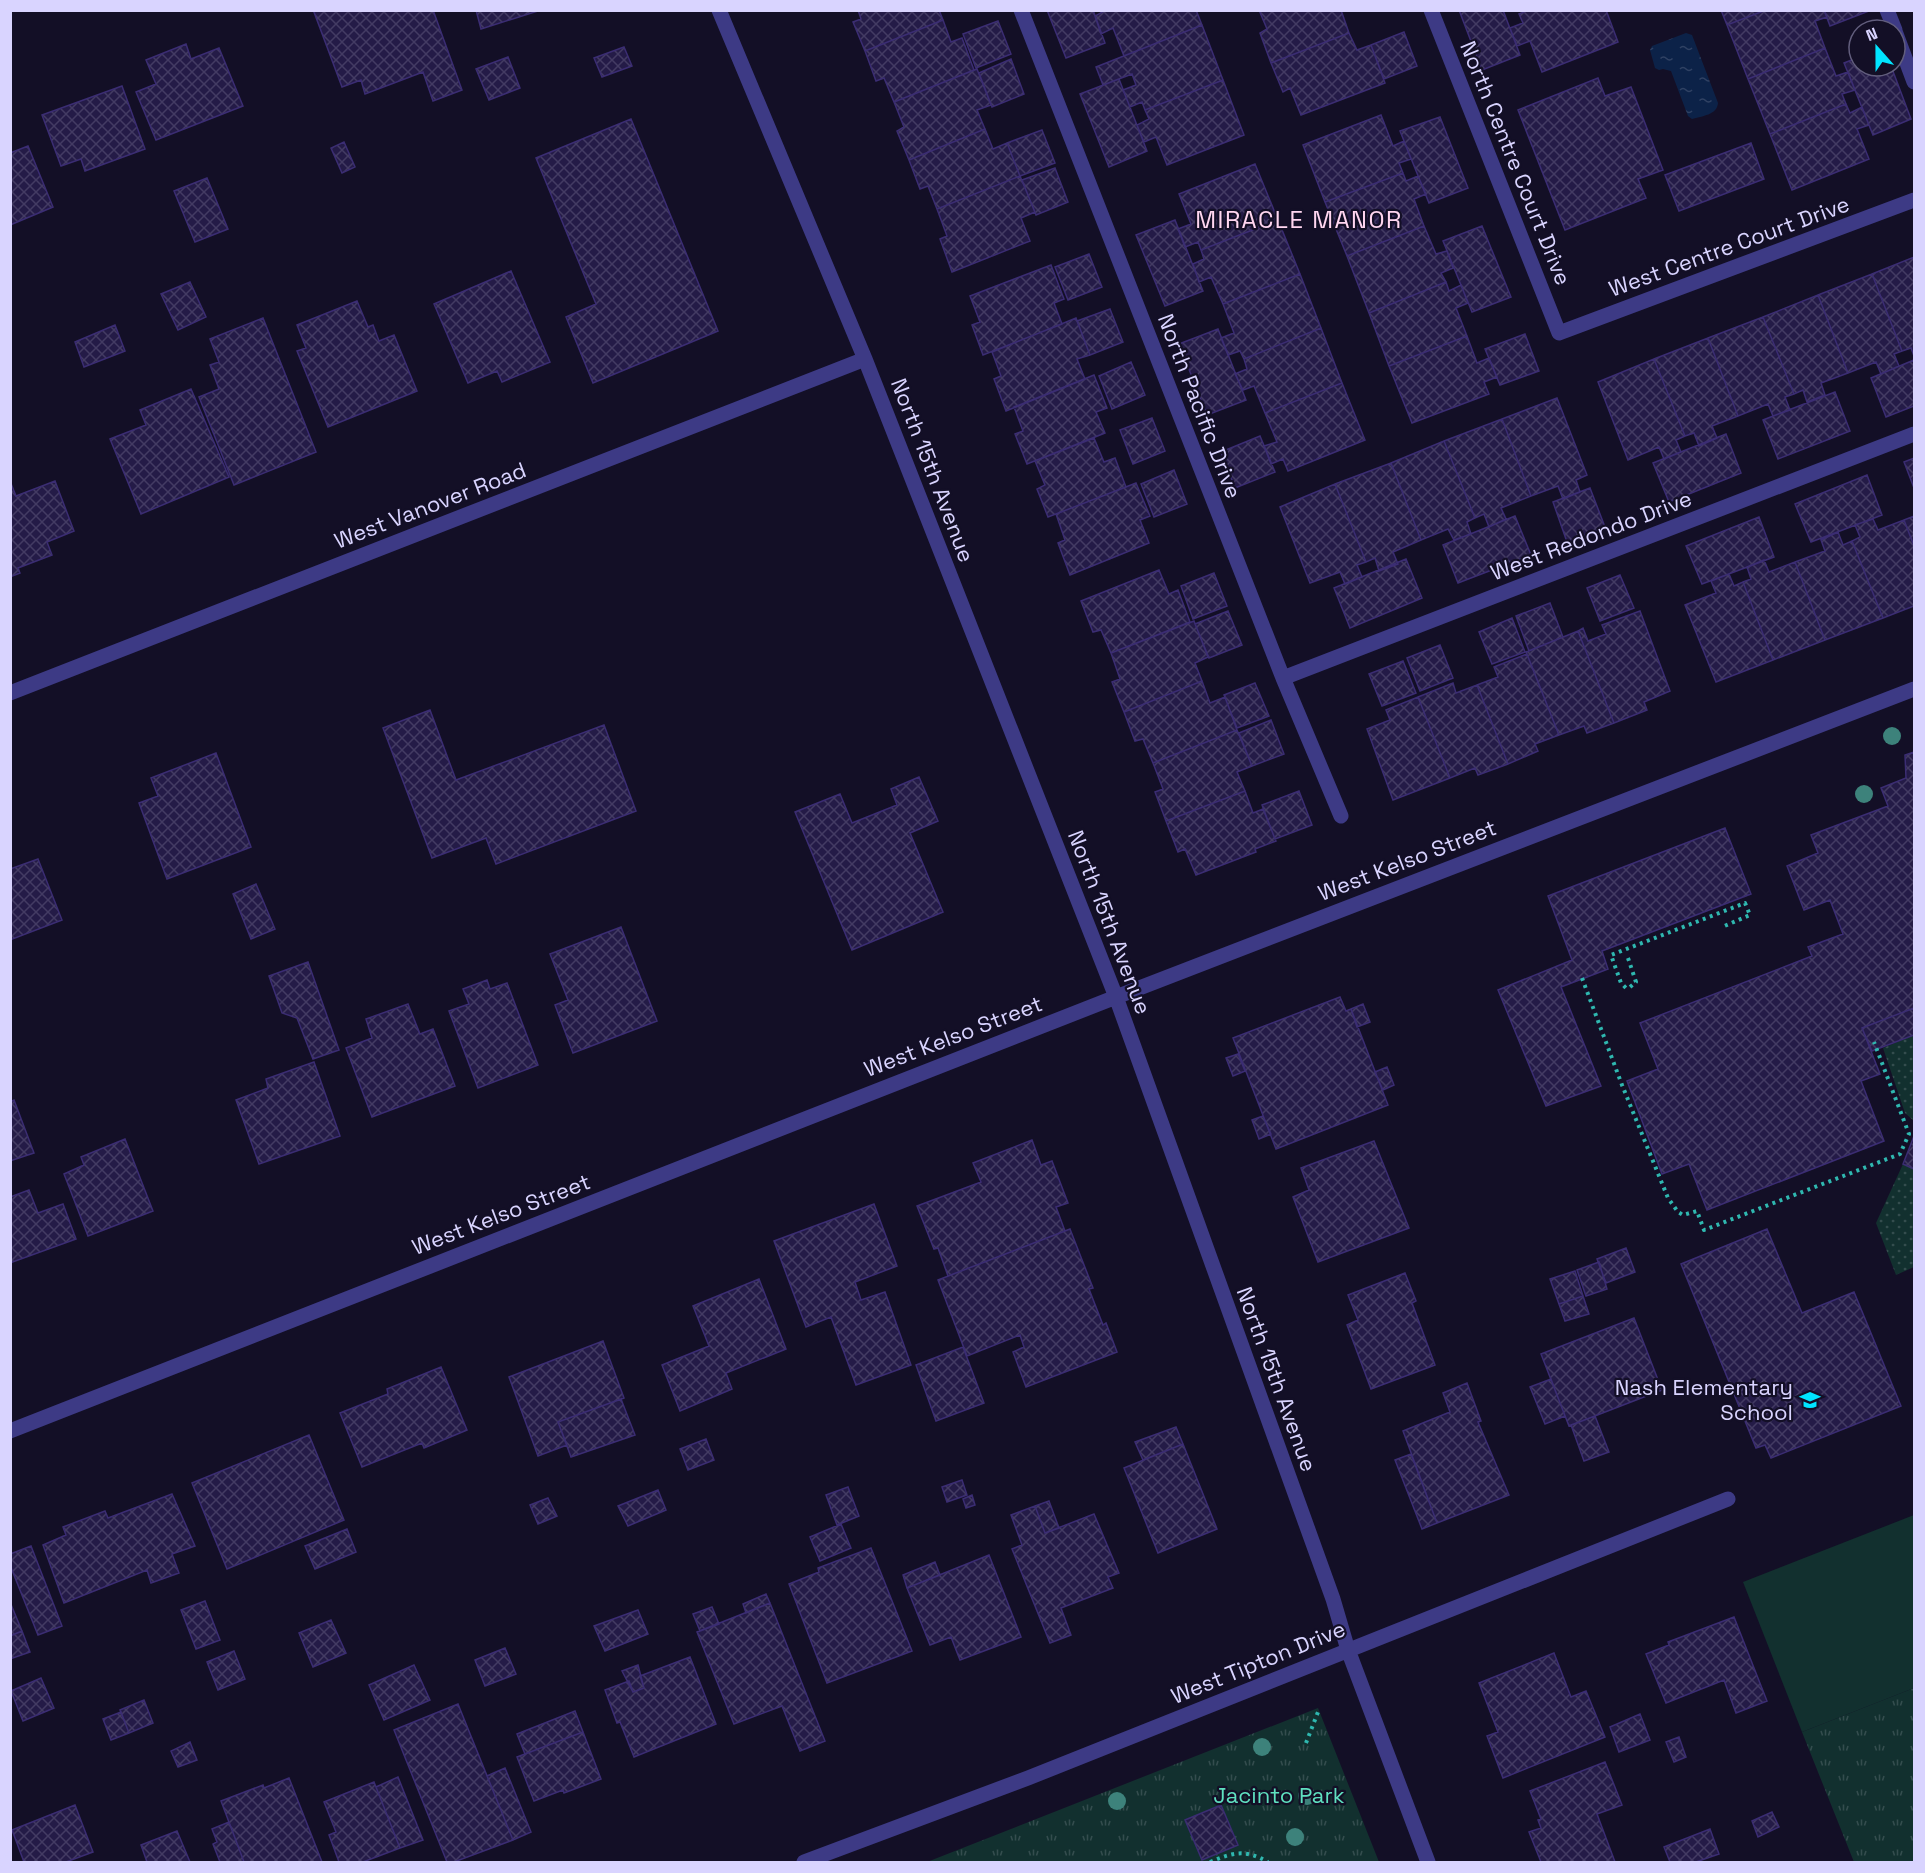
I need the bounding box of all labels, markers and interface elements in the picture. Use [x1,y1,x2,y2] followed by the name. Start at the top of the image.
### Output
[1847,18,1907,78] north arrow
[1863,23,1881,46] text: N
[1454,37,1578,289] street label: North Centre Court Drive
[1605,189,1853,303] street label: West Centre Court Drive
[1195,204,1403,235] district label: MIRACLE MANOR
[1152,310,1248,502] street label: North Pacific Drive
[885,374,981,566] street label: North 15th Avenue
[330,456,530,554] street label: West Vanover Road
[1486,484,1696,586] street label: West Redondo Drive
[1314,813,1500,907] street label: West Kelso Street
[1062,826,1158,1018] street label: North 15th Avenue
[860,989,1046,1083] street label: West Kelso Street
[408,1167,594,1261] street label: West Kelso Street
[1231,1283,1323,1475] street label: North 15th Avenue
[1615,1373,1793,1426] place label: Nash Elementary School
[1798,1388,1822,1412] school or university icon: Nash Elementary School
[1167,1614,1349,1710] street label: West Tipton Drive
[1213,1781,1345,1809] park label: Jacinto Park

